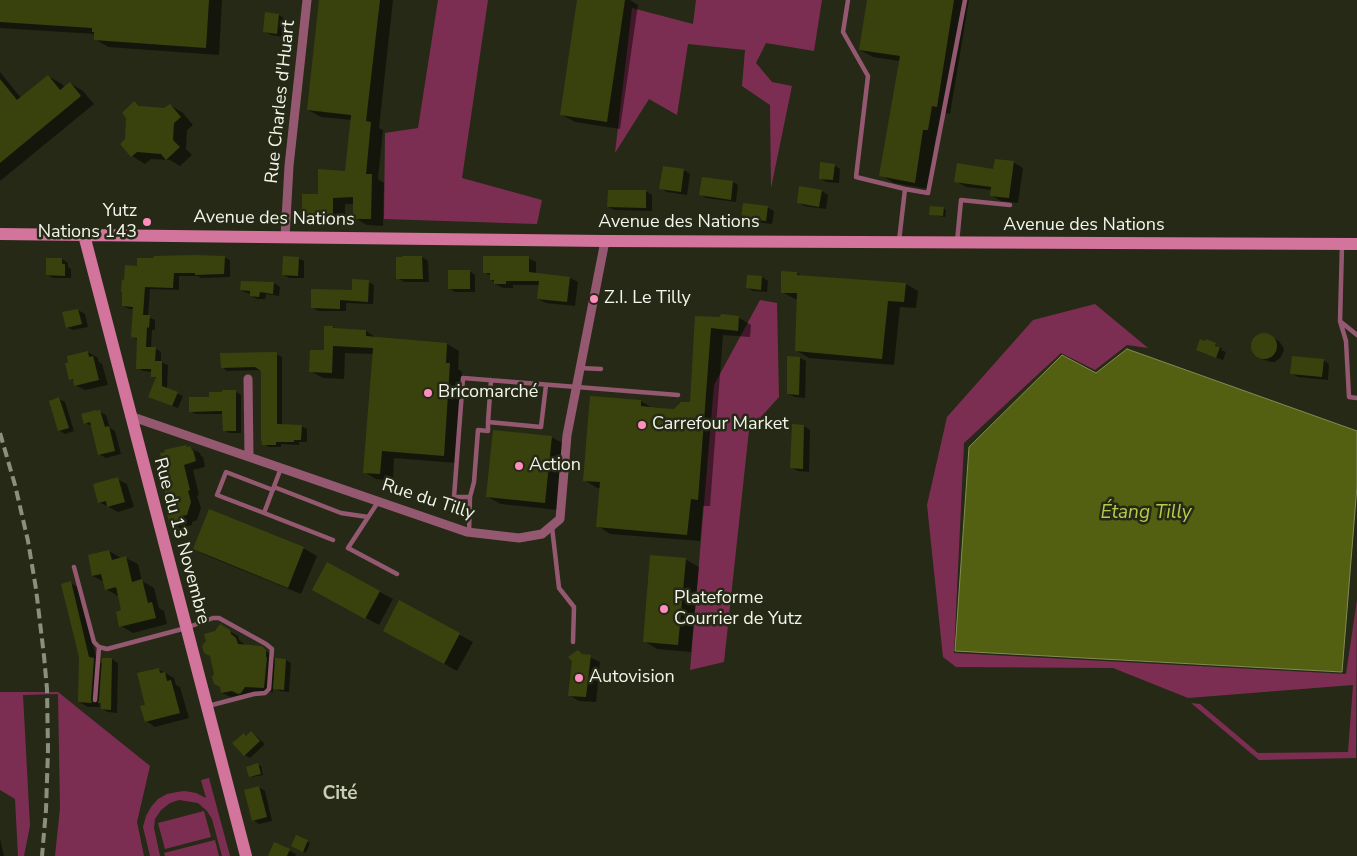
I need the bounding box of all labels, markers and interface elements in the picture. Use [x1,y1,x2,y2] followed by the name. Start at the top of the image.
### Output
[262,19,300,185] street label: Rue Charles d'Huart
[38,201,137,243] place label: Yutz Nations 143
[193,207,355,231] street label: Avenue des Nations
[598,212,760,234] street label: Avenue des Nations
[1003,215,1165,237] street label: Avenue des Nations
[141,216,153,228] marker: Yutz Nations 143
[604,288,691,310] place label: Z.I. Le Tilly
[588,293,600,305] marker: Z.I. Le Tilly
[438,382,538,404] place label: Bricomarché
[422,387,434,399] marker: Bricomarché
[652,414,789,436] place label: Carrefour Market
[636,419,648,431] marker: Carrefour Market
[148,455,214,627] street label: Rue du 13 Novembre
[529,455,581,477] place label: Action
[513,460,525,472] marker: Action
[379,475,477,525] street label: Rue du Tilly
[1100,502,1192,524] water label: Étang Tilly
[674,588,802,630] place label: Plateforme Courrier de Yutz
[658,603,670,615] marker: Plateforme Courrier de Yutz
[589,667,675,689] place label: Autovision
[573,672,585,684] marker: Autovision
[322,783,358,805] district label: Cité

